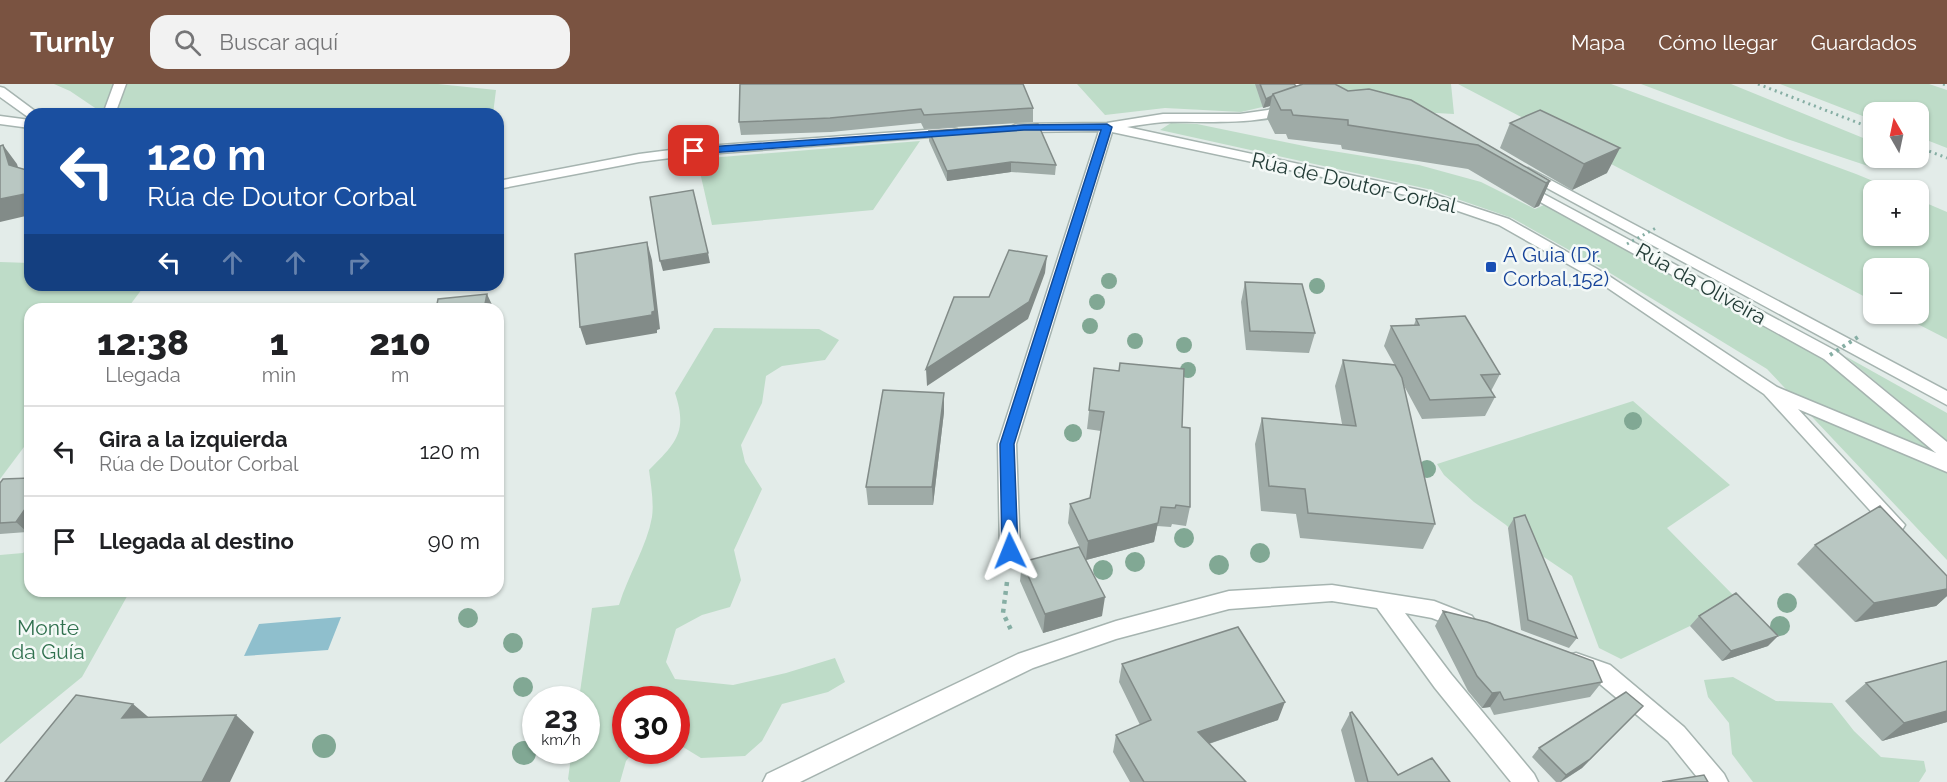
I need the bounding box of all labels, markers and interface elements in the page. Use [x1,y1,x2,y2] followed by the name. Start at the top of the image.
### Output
[150,15,570,69] search box
[30,26,114,59] text: Turnly
[171,26,204,59] icon: search
[219,29,338,55] text: Buscar aquí
[1571,30,1625,55] text: Mapa
[1658,30,1778,55] text: Cómo llegar
[1811,30,1917,55] text: Guardados
[1863,102,1929,168] north arrow
[1863,102,1929,324] map controls
[668,125,719,176] pin
[147,131,266,180] text: 120 m
[48,132,126,210] icon: left
[677,134,710,167] icon: arrive
[1249,147,1459,218] street label: Rúa de Doutor Corbal
[1863,180,1929,246] button: +
[147,181,416,212] text: Rúa de Doutor Corbal
[1632,237,1771,330] street label: Rúa da Oliveira
[1503,242,1609,291] place label: A Guia (Dr. Corbal,152)
[153,246,186,279] icon: left
[216,246,249,279] icon: ahead
[279,246,312,279] icon: ahead
[342,246,375,279] icon: right
[1863,258,1929,324] button: −
[1484,260,1498,274] marker: A Guia (Dr. Corbal,152)
[97,321,189,363] text: 12:38
[270,321,288,363] text: 1
[369,321,431,363] text: 210
[105,363,181,387] text: Llegada
[262,363,296,387] text: min
[391,363,409,387] text: m
[99,426,288,452] text: Gira a la izquierda
[48,435,81,468] icon: left
[420,438,480,464] text: 120 m
[99,452,299,476] text: Rúa de Doutor Corbal
[978,519,1042,583] position arrow
[48,525,81,558] icon: arrive
[99,528,294,554] text: Llegada al destino
[428,528,480,554] text: 90 m
[11,615,85,664] park label: Monte da Guía
[612,686,690,764] speed limit sign: 30
[544,700,578,735] text: 23
[541,731,581,749] text: km/h

